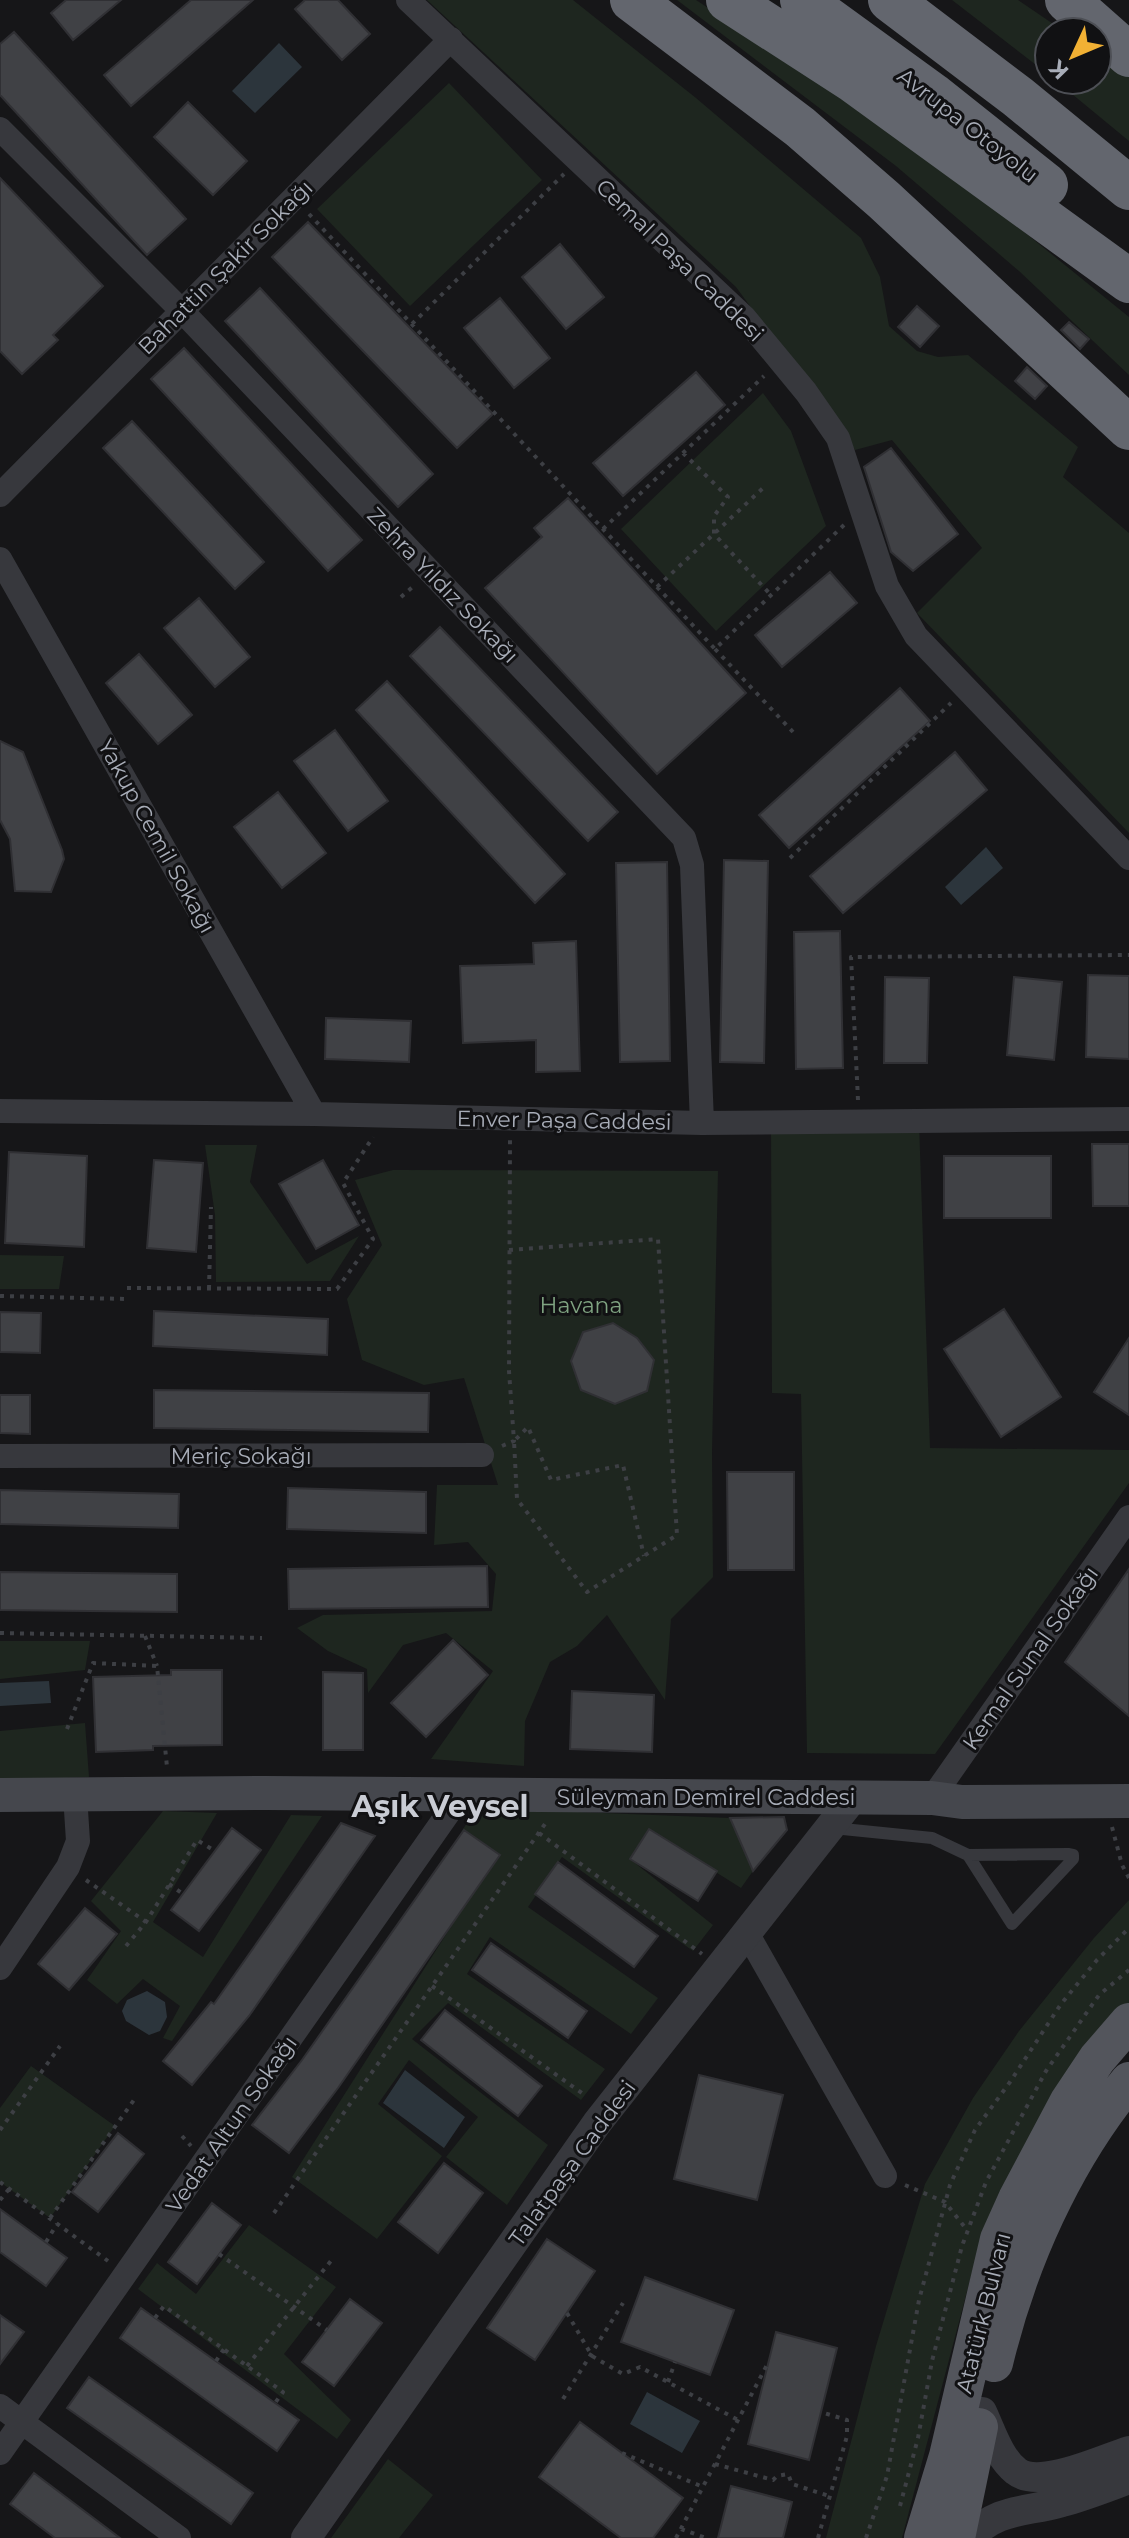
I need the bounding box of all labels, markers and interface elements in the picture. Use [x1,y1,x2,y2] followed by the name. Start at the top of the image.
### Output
[1033,16,1113,96] north arrow
[1043,54,1074,85] text: K
[892,62,1043,189] street label: Avrupa Otoyolu
[590,173,769,347] street label: Cemal Paşa Caddesi
[132,174,318,360] street label: Bahattin Şakir Sokağı
[361,502,524,669] street label: Zehra Yıldız Sokağı
[92,735,221,938] street label: Yakup Cemil Sokağı
[456,1105,672,1136] street label: Enver Paşa Caddesi
[540,1292,622,1319] park label: Havana
[170,1443,312,1470] street label: Meriç Sokağı
[957,1561,1104,1756] street label: Kemal Sunal Sokağı
[557,1784,855,1811] street label: Süleyman Demirel Caddesi
[350,1788,529,1825] district label: Aşık Veysel
[160,2030,303,2218] street label: Vedat Altun Sokağı
[503,2075,642,2251] street label: Talatpaşa Caddesi
[950,2230,1017,2396] street label: Atatürk Bulvarı

